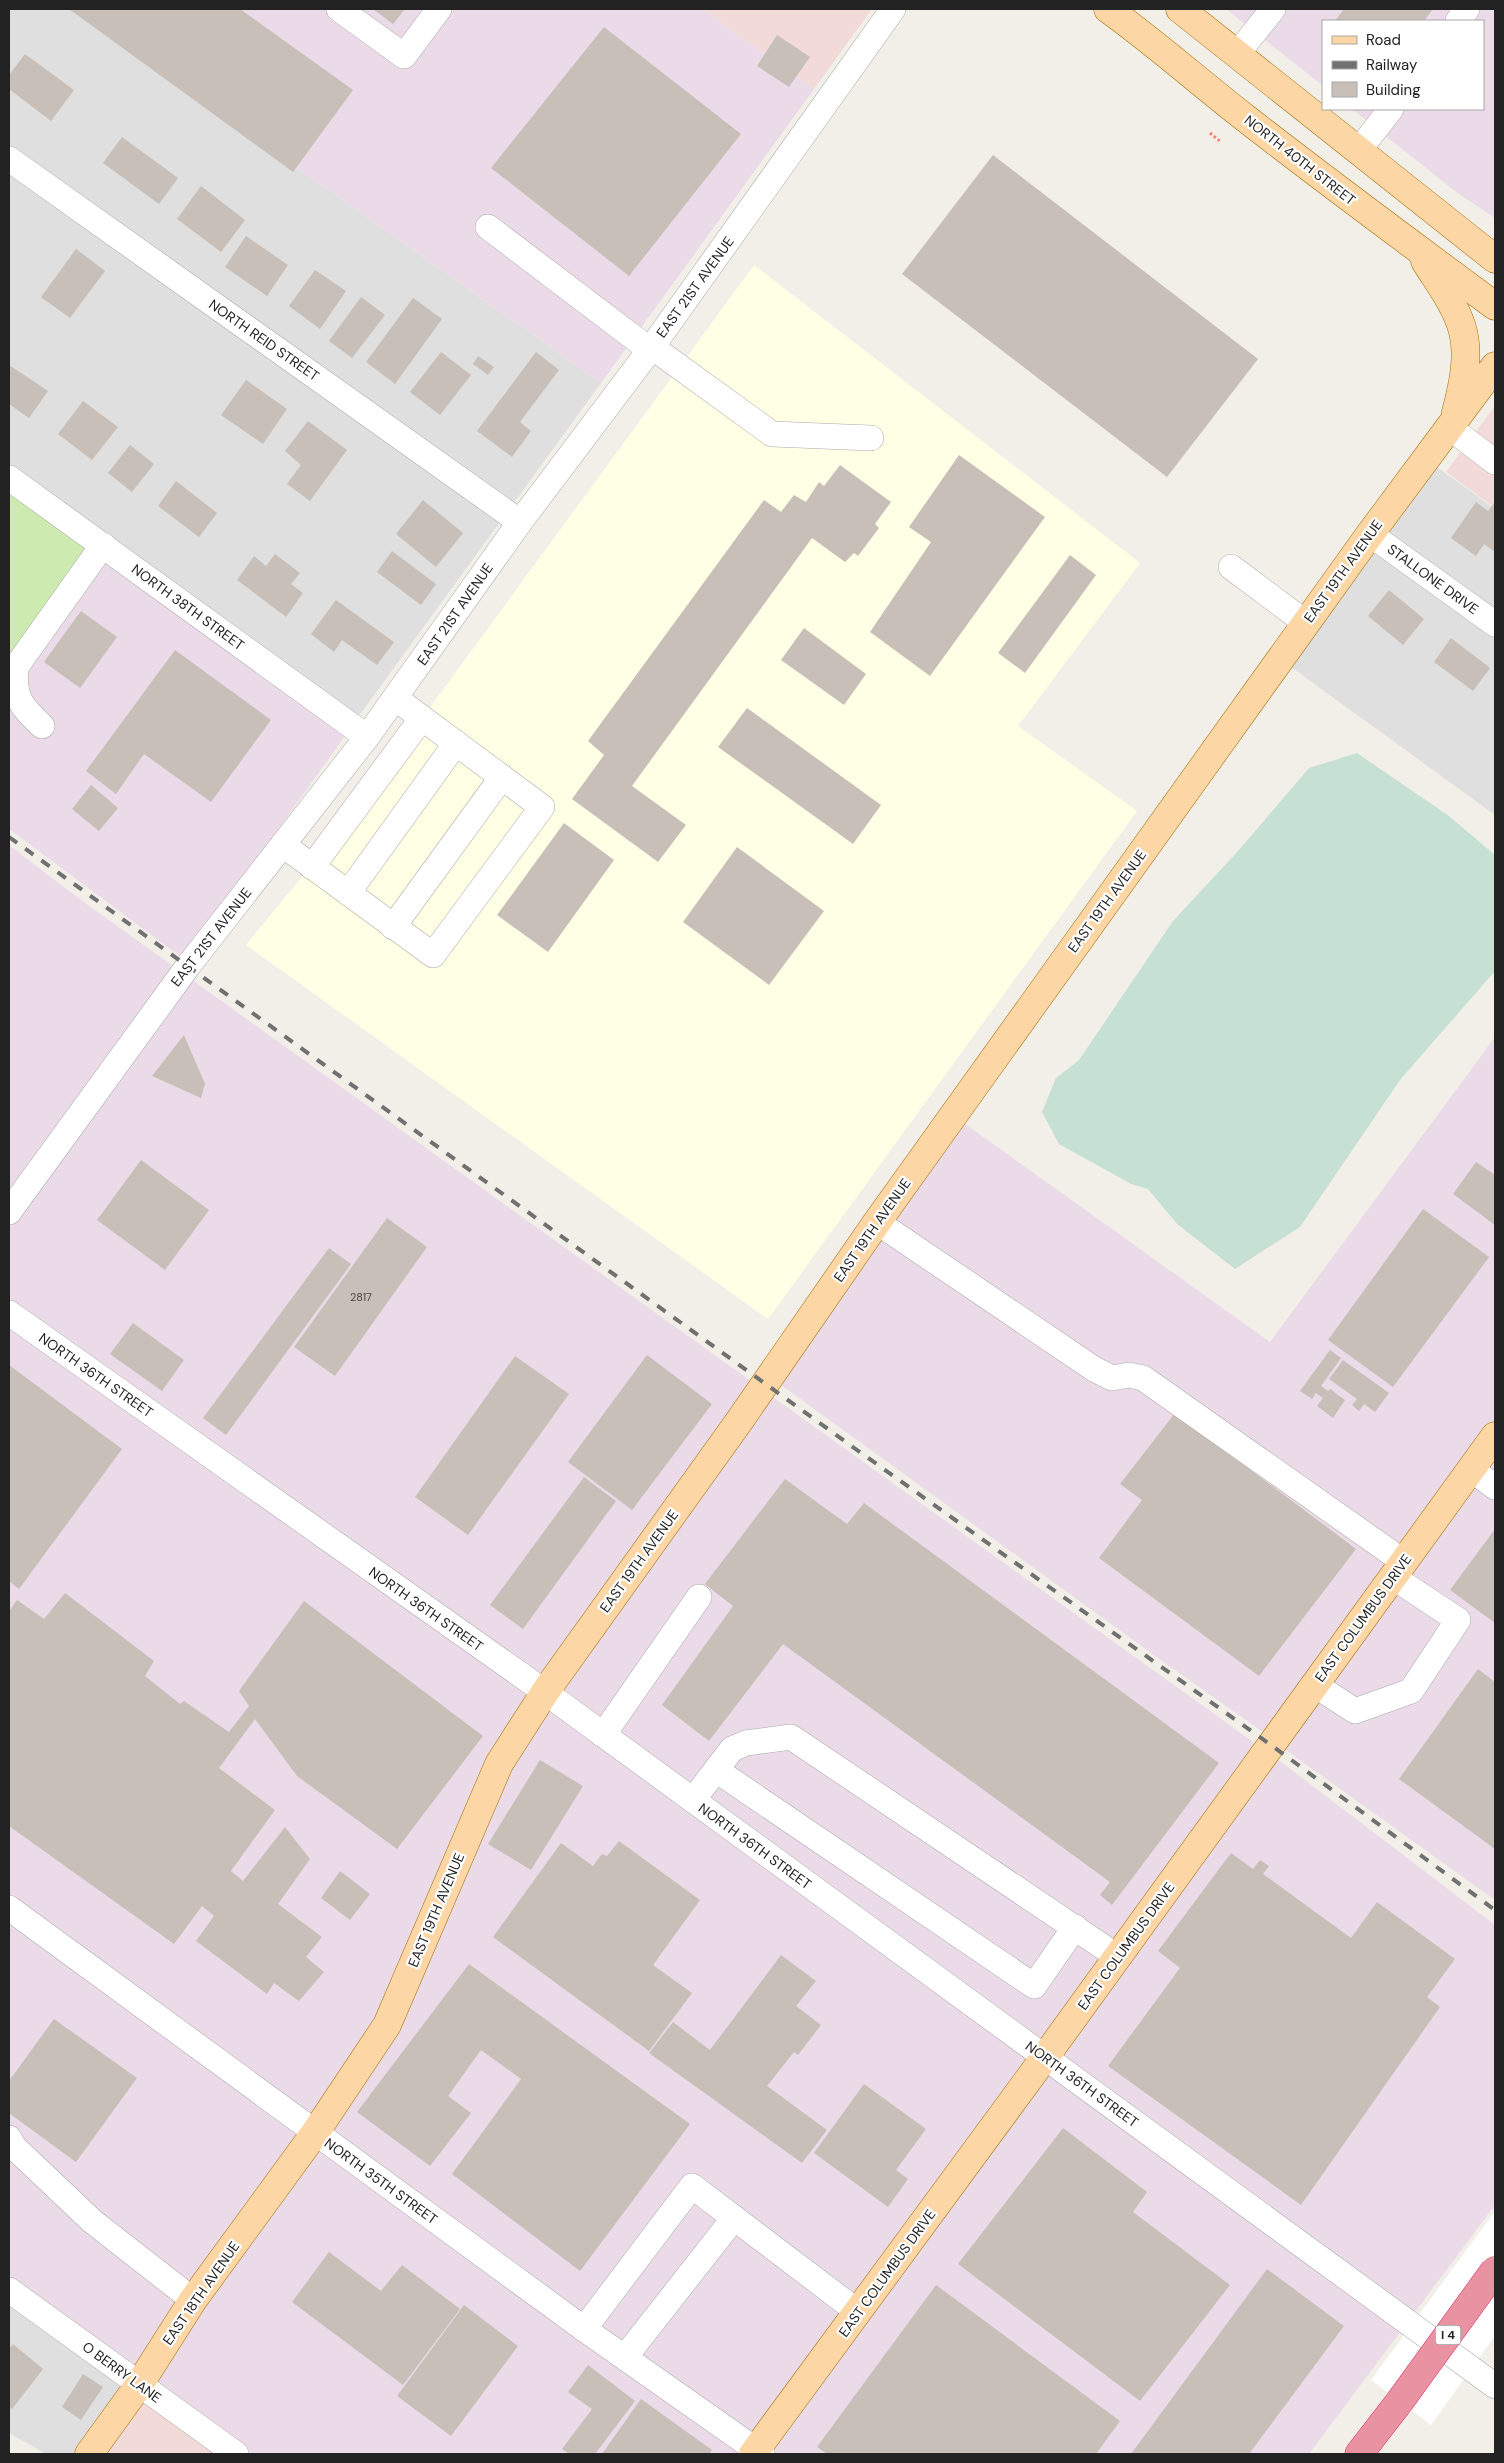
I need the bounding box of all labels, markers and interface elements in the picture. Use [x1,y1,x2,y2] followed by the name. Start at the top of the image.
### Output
[1322,20,1484,110] legend
[1366,30,1401,50] text: Road
[1366,55,1418,75] text: Railway
[1366,80,1421,100] text: Building
[1241,111,1359,209] street label: NORTH 40TH STREET
[652,233,738,341] street label: EAST 21ST AVENUE
[205,295,323,385] street label: NORTH REID STREET
[1300,516,1386,626] street label: EAST 19TH AVENUE
[1384,540,1482,618] street label: STALLONE DRIVE
[413,559,497,669] street label: EAST 21ST AVENUE
[128,560,248,654] street label: NORTH 38TH STREET
[1064,846,1150,956] street label: EAST 19TH AVENUE
[167,884,255,990] street label: EAST 21ST AVENUE
[830,1175,915,1285] street label: EAST 19TH AVENUE
[350,1290,372,1304] house number: 2817
[35,1329,157,1421] street label: NORTH 36TH STREET
[596,1506,682,1616] street label: EAST 19TH AVENUE
[1311,1551,1415,1685] street label: EAST COLUMBUS DRIVE
[365,1563,487,1655] street label: NORTH 36TH STREET
[695,1799,815,1893] street label: NORTH 36TH STREET
[404,1850,468,1970] street label: EAST 19TH AVENUE
[1074,1879,1178,2013] street label: EAST COLUMBUS DRIVE
[1022,2037,1142,2131] street label: NORTH 36TH STREET
[321,2134,441,2228] street label: NORTH 35TH STREET
[835,2206,939,2340] street label: EAST COLUMBUS DRIVE
[159,2238,243,2348] street label: EAST 18TH AVENUE
[1436,2326,1460,2344] road number: I 4
[79,2337,165,2407] street label: O BERRY LANE

